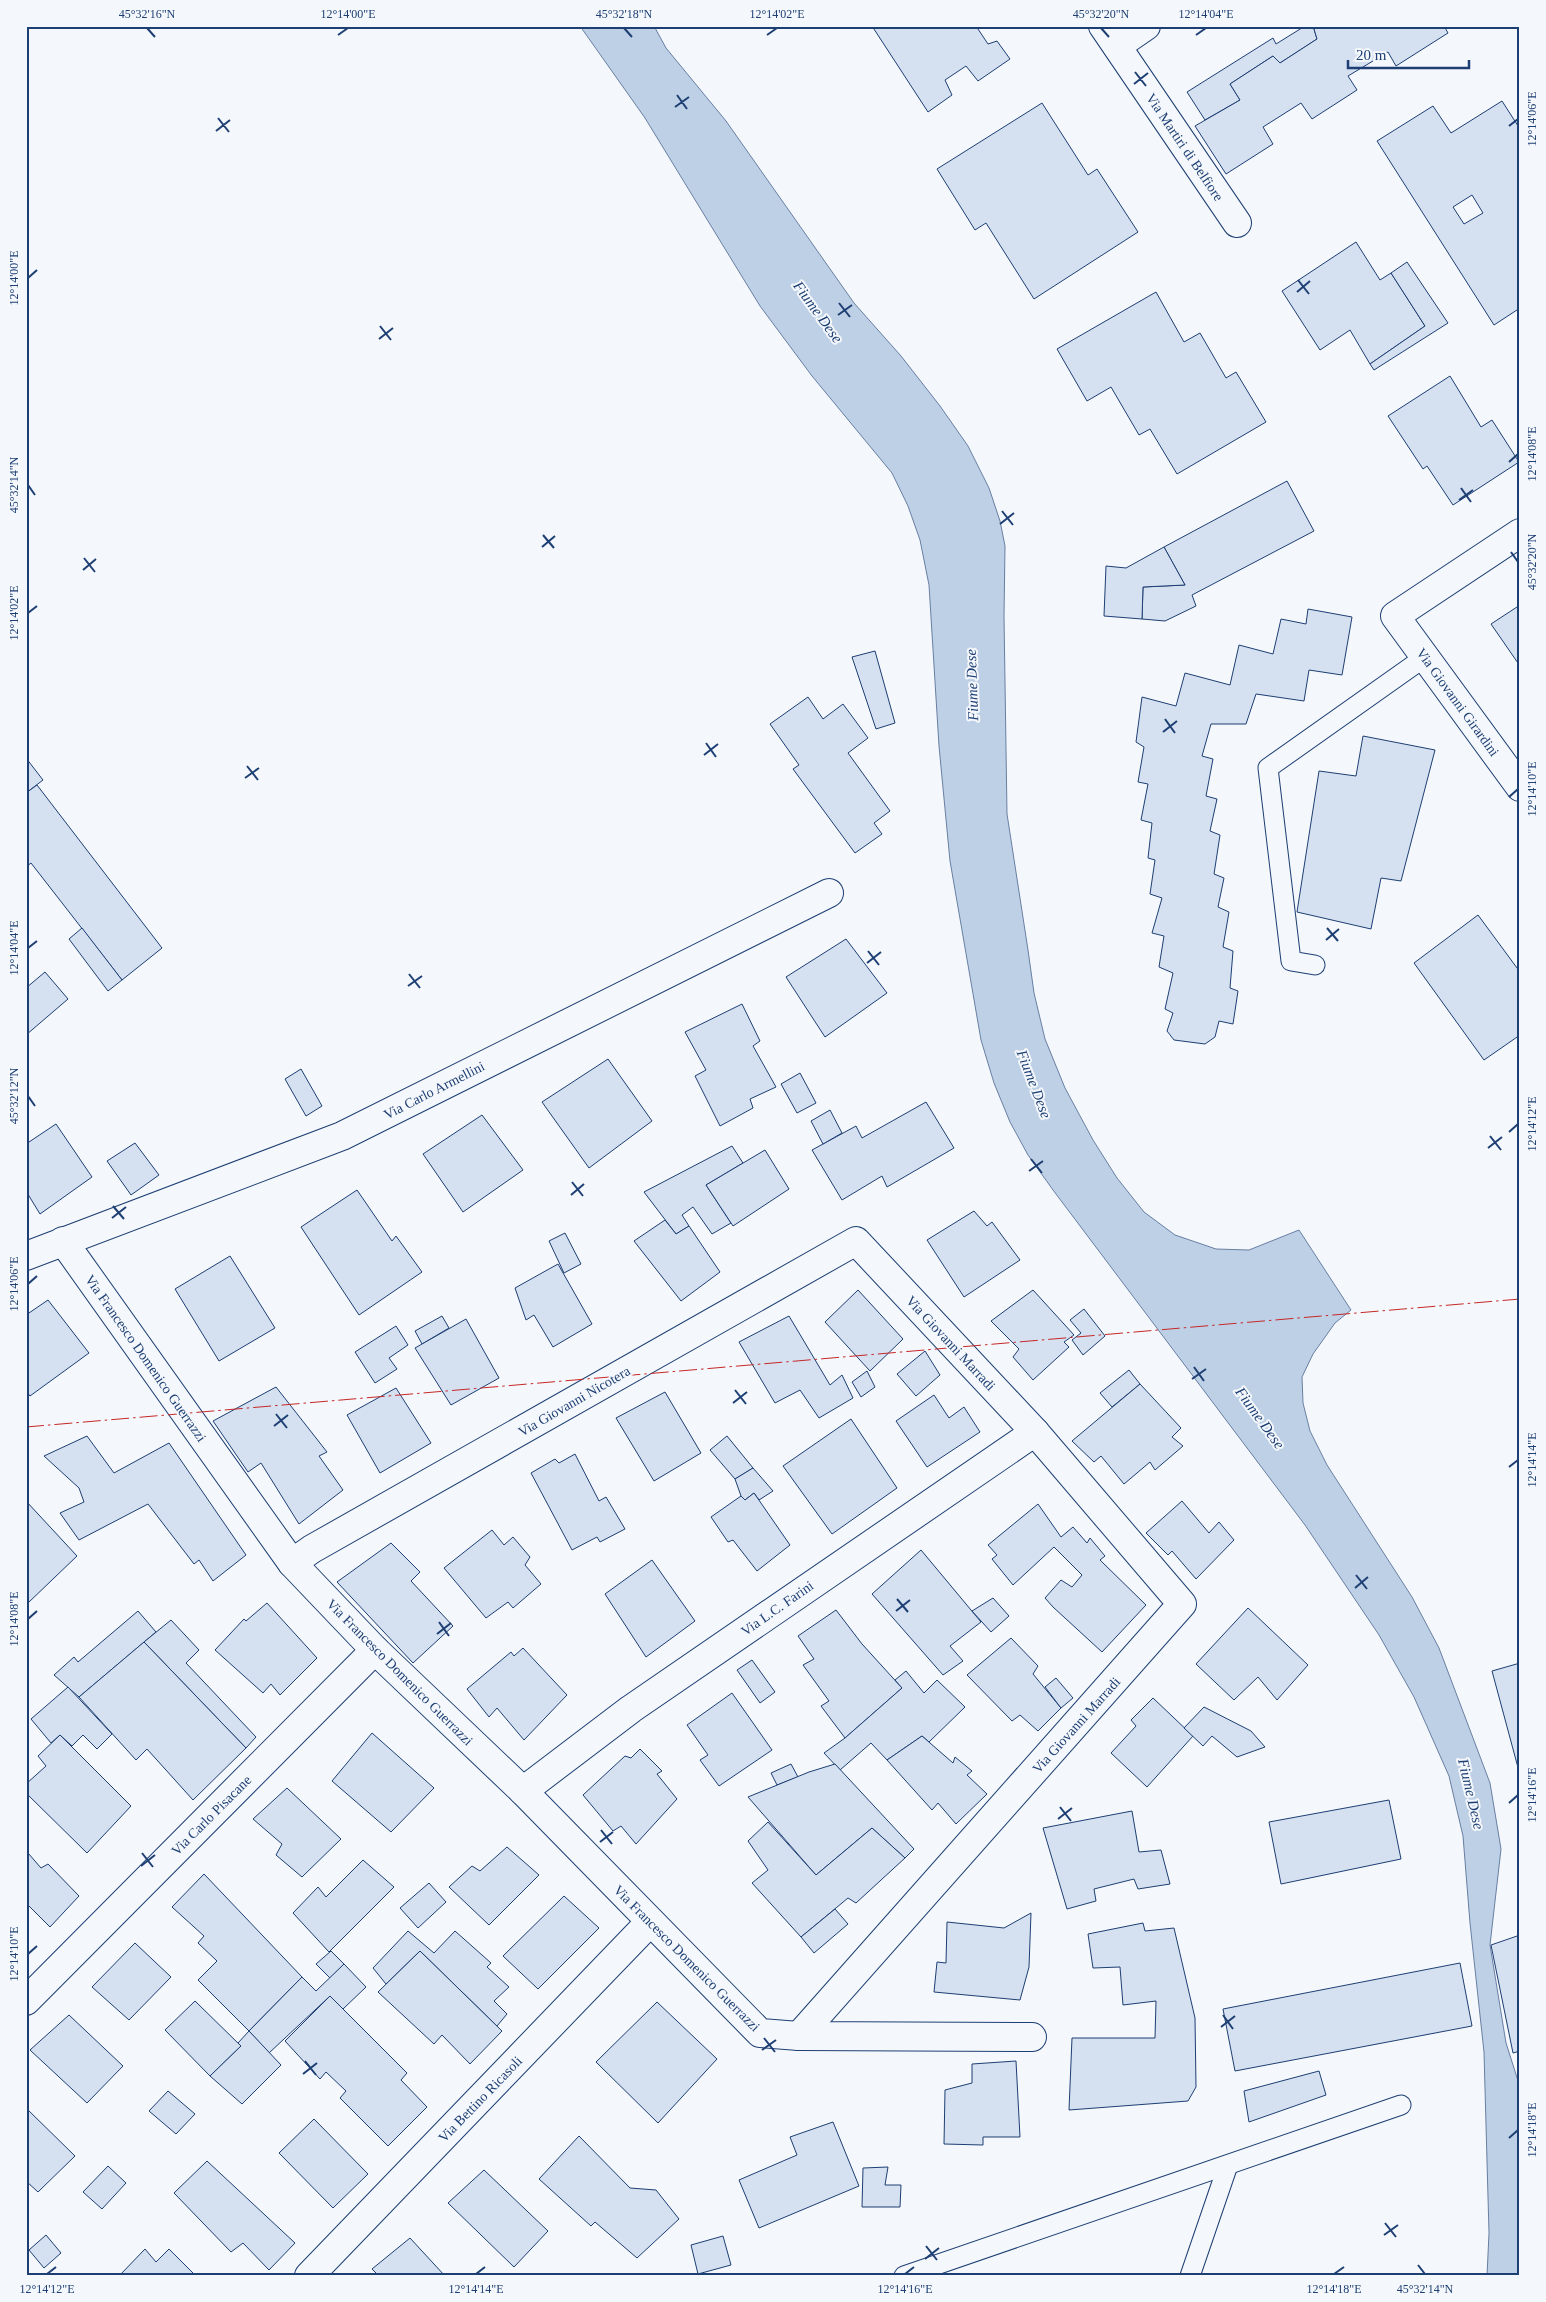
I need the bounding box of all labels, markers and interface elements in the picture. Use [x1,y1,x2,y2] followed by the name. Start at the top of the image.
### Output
[119,7,176,21] text: 45°32'16"N
[320,7,376,21] text: 12°14'00"E
[596,7,653,21] text: 45°32'18"N
[749,7,805,21] text: 12°14'02"E
[1073,7,1130,21] text: 45°32'20"N
[1178,7,1234,21] text: 12°14'04"E
[1348,38,1470,70] scale bar
[1356,47,1387,63] text: 20 m
[1143,91,1226,204] street label: Via Martiri di Belfiore
[1525,91,1539,147] text: 12°14'06"E
[7,250,21,306] text: 12°14'00"E
[790,277,846,346] water label: Fiume Dese
[1525,426,1539,482] text: 12°14'08"E
[7,456,21,513] text: 45°32'14"N
[1525,533,1539,590] text: 45°32'20"N
[7,585,21,641] text: 12°14'02"E
[1413,645,1502,759] street label: Via Giovanni Girardini
[963,648,981,722] water label: Fiume Dese
[1525,761,1539,817] text: 12°14'10"E
[7,920,21,976] text: 12°14'04"E
[1013,1047,1055,1121] water label: Fiume Dese
[381,1058,487,1122] street label: Via Carlo Armellini
[7,1067,21,1124] text: 45°32'12"N
[1525,1096,1539,1152] text: 12°14'12"E
[7,1256,21,1312] text: 12°14'06"E
[82,1272,209,1445] street label: Via Francesco Domenico Guerrazzi
[903,1293,998,1394] street label: Via Giovanni Marradi
[516,1363,634,1440] street label: Via Giovanni Nicotera
[1232,1383,1288,1452] water label: Fiume Dese
[1525,1432,1539,1488] text: 12°14'14"E
[738,1578,816,1639] street label: Via L.C. Farini
[7,1591,21,1647] text: 12°14'08"E
[324,1596,476,1748] street label: Via Francesco Domenico Guerrazzi
[1029,1674,1123,1776] street label: Via Giovanni Marradi
[1455,1756,1487,1831] water label: Fiume Dese
[1525,1767,1539,1823] text: 12°14'16"E
[168,1772,254,1858] street label: Via Carlo Pisacane
[611,1882,763,2034] street label: Via Francesco Domenico Guerrazzi
[7,1926,21,1982] text: 12°14'10"E
[436,2053,525,2145] street label: Via Bettino Ricasoli
[1525,2102,1539,2158] text: 12°14'18"E
[19,2282,75,2296] text: 12°14'12"E
[448,2282,504,2296] text: 12°14'14"E
[877,2282,933,2296] text: 12°14'16"E
[1306,2282,1362,2296] text: 12°14'18"E
[1397,2282,1454,2296] text: 45°32'14"N

